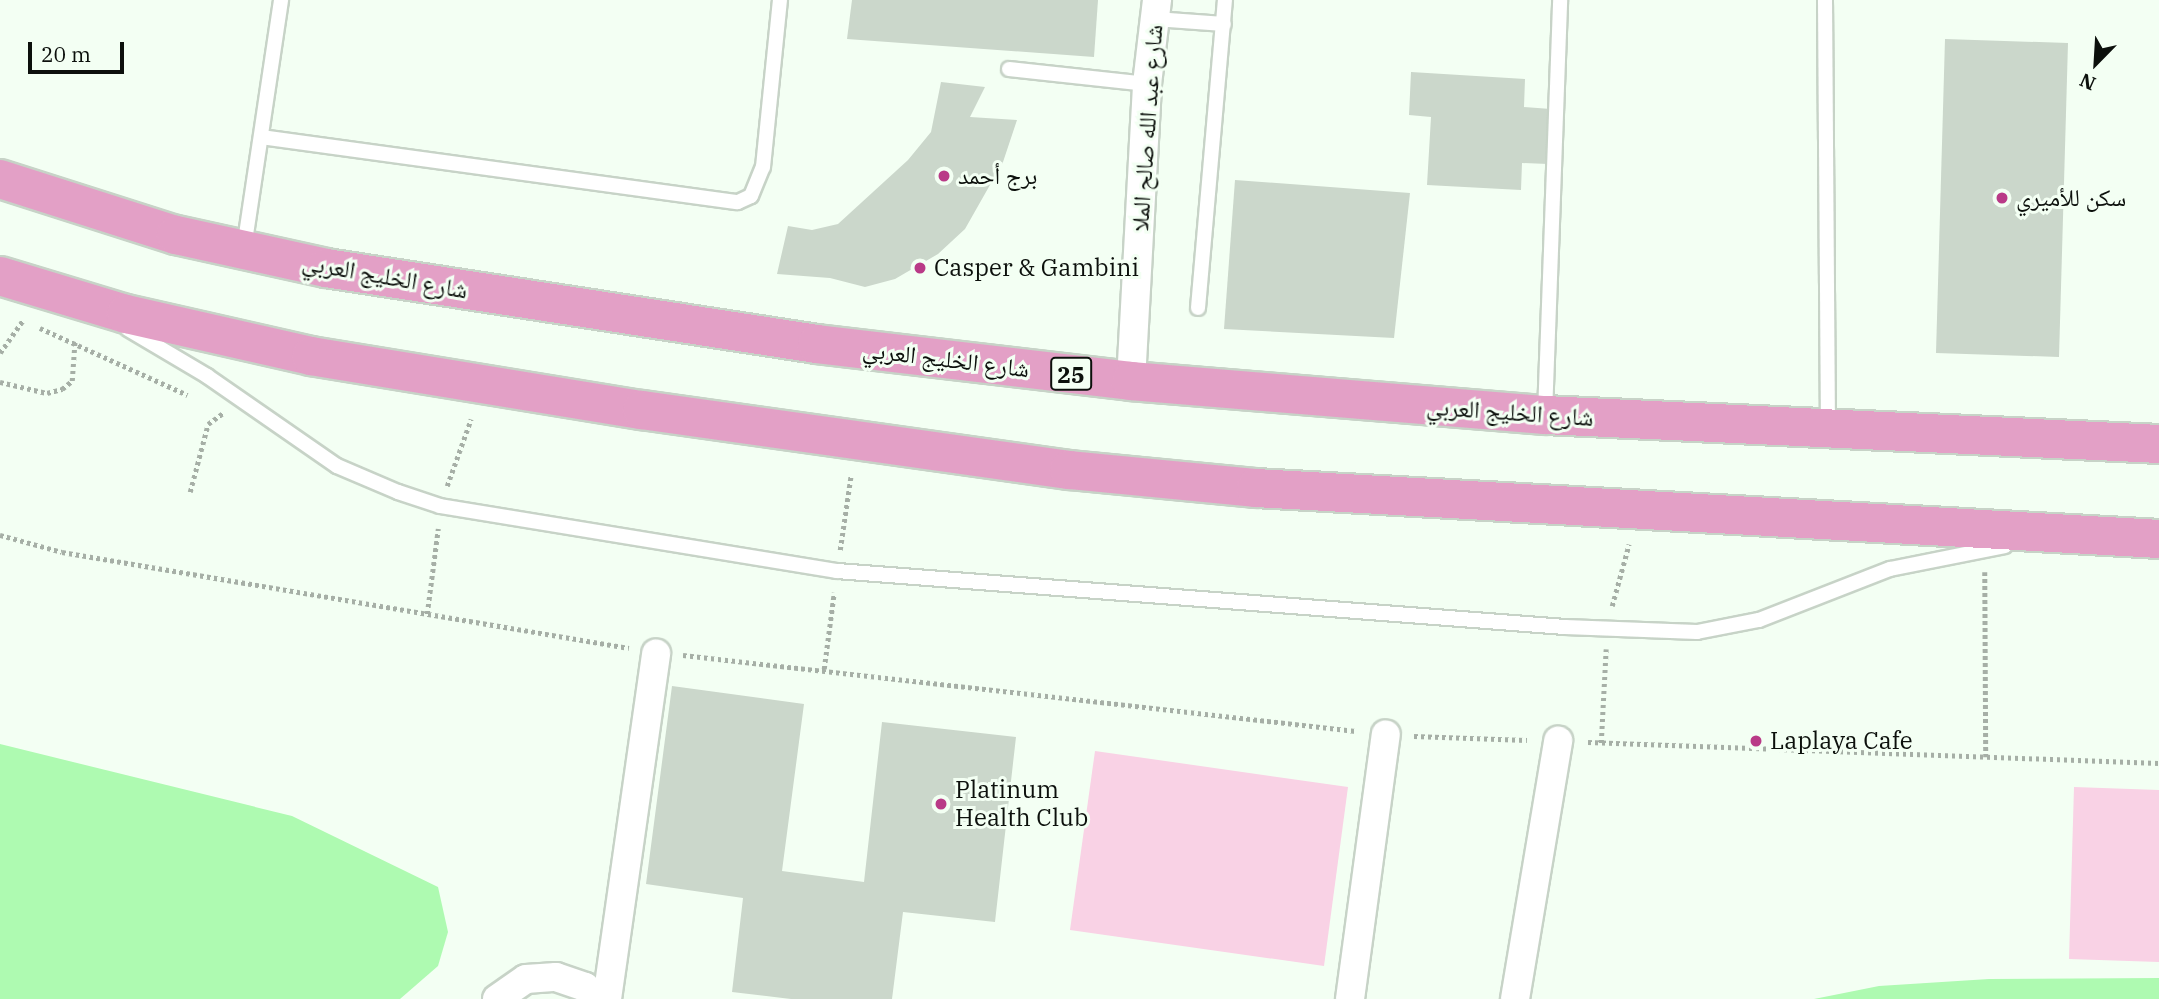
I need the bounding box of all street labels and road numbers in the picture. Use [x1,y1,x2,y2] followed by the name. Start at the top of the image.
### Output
[1125,24,1169,232] street label: شارع عبد الله صالح الملا
[300,247,470,305] street label: شارع الخليج العربي
[861,334,1031,384] street label: شارع الخليج العربي
[1050,354,1092,394] road number: 25
[1425,392,1595,432] street label: شارع الخليج العربي

